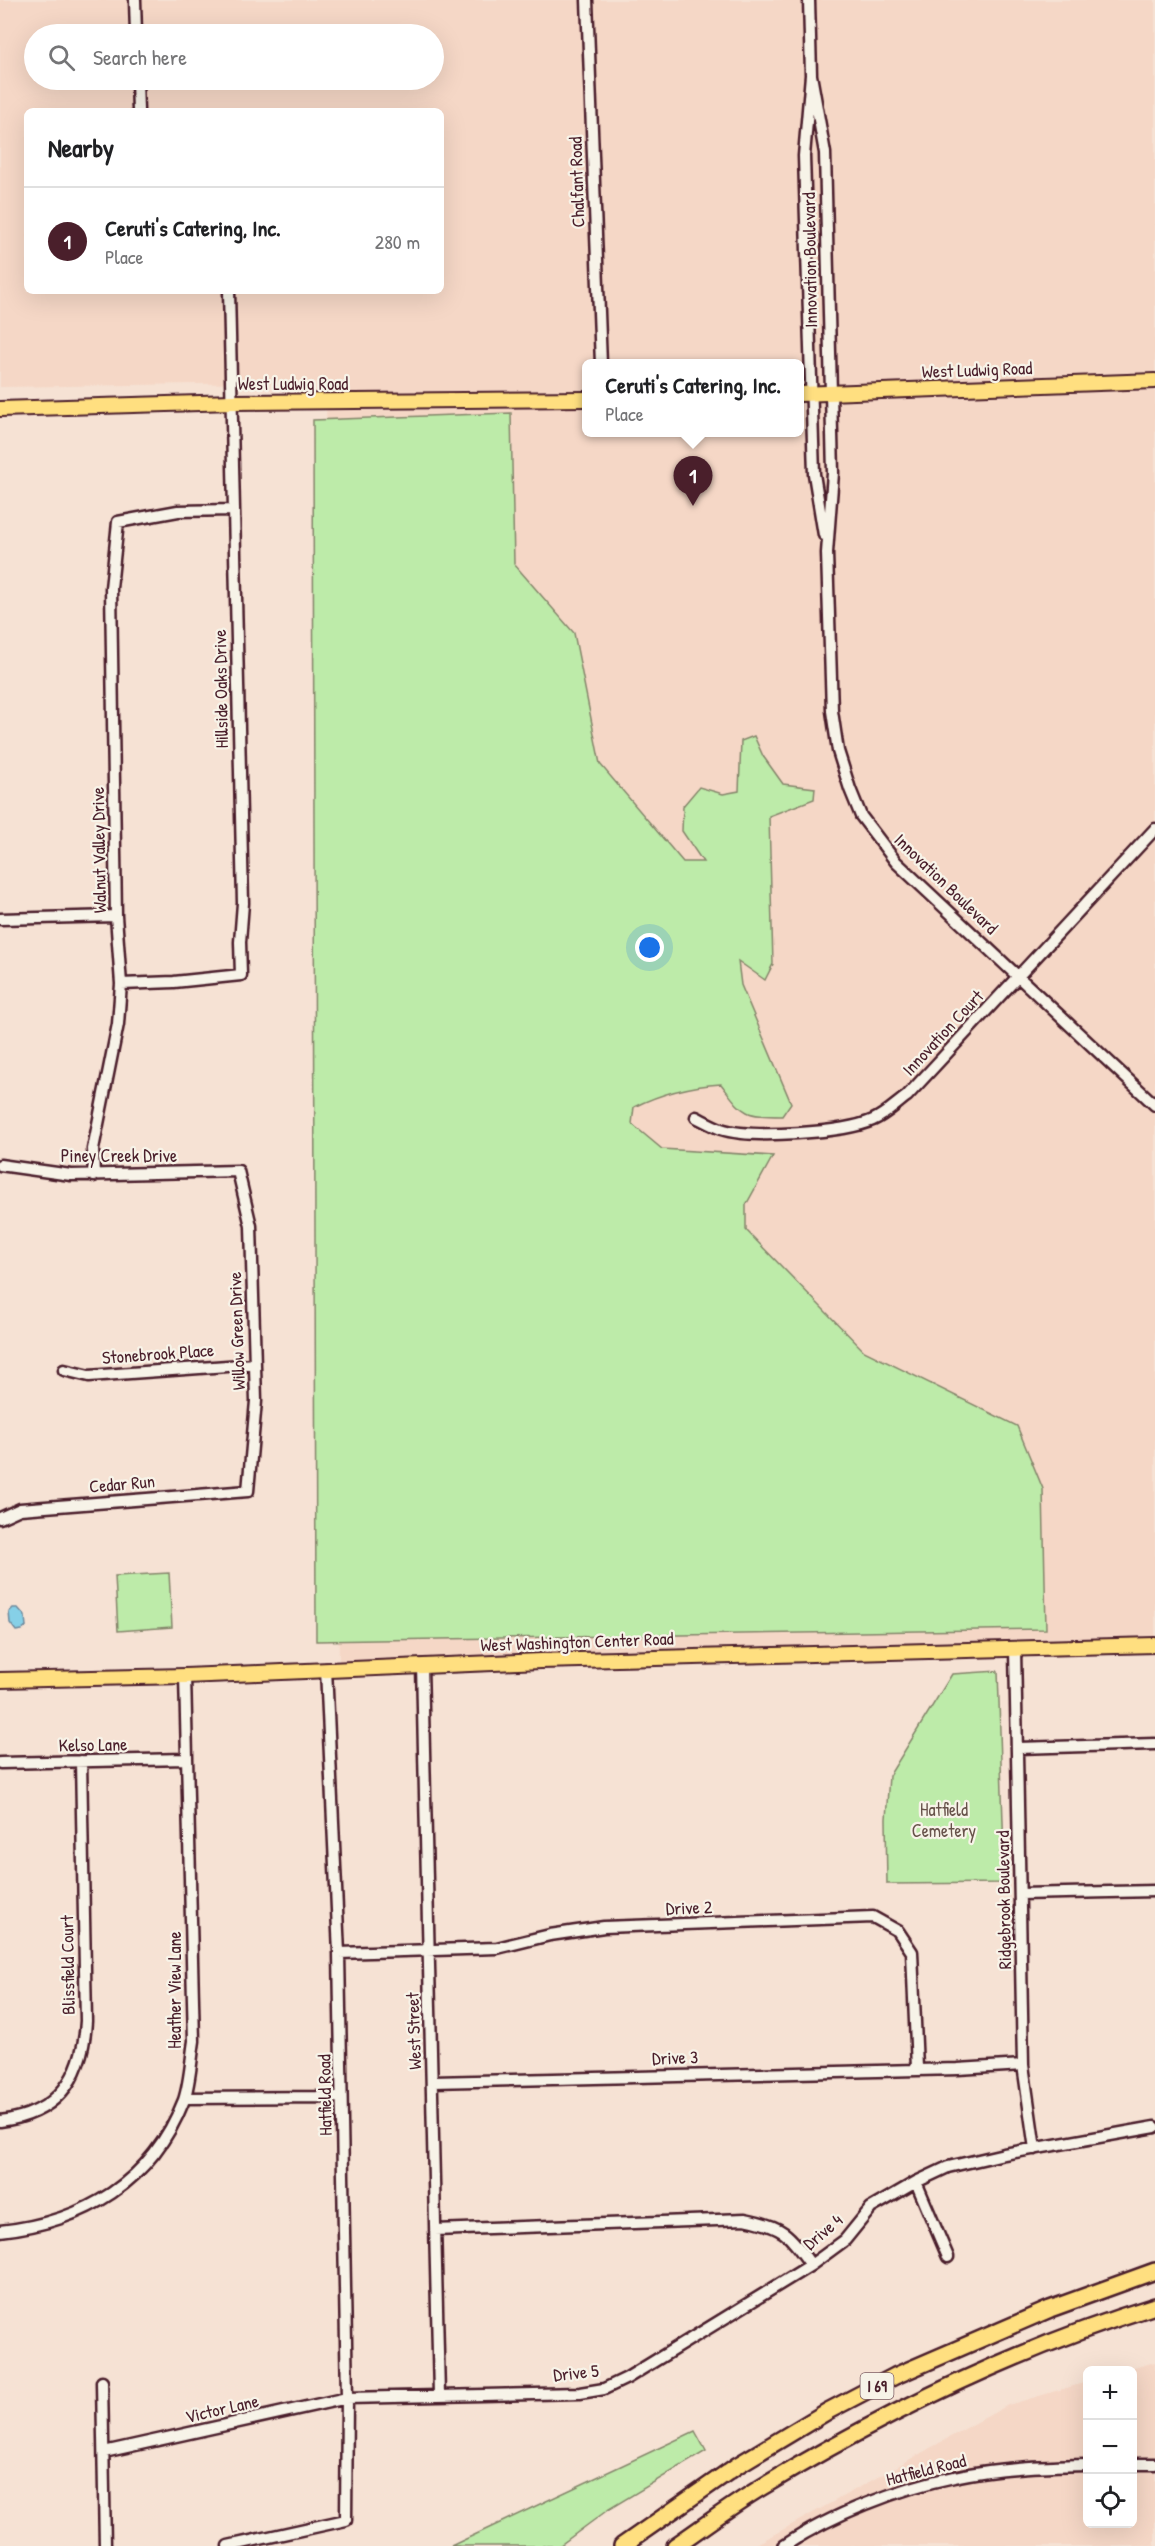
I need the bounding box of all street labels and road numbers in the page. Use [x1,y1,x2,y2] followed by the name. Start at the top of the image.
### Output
[562,136,591,228] street label: Chalfant Road
[796,192,823,328] street label: Innovation Boulevard
[921,355,1033,384] street label: West Ludwig Road
[238,371,348,396] street label: West Ludwig Road
[207,629,234,749] street label: Hillside Oaks Drive
[85,787,112,913] street label: Walnut Valley Drive
[889,828,1004,940] street label: Innovation Boulevard
[896,984,990,1081] street label: Innovation Court
[61,1143,177,1168] street label: Piney Creek Drive
[222,1271,251,1391] street label: Willow Green Drive
[101,1337,215,1370] street label: Stonebrook Place
[88,1468,156,1499] street label: Cedar Run
[480,1626,674,1657] street label: West Washington Center Road
[58,1731,128,1758] street label: Kelso Lane
[990,1830,1017,1970] street label: Ridgebrook Boulevard
[665,1894,713,1921] street label: Drive 2
[54,1914,81,2015] street label: Blissfield Court
[162,1931,187,2049] street label: Heather View Lane
[400,1991,427,2070] street label: West Street
[652,2044,698,2071] street label: Drive 3
[311,2054,338,2136] street label: Hatfield Road
[797,2207,848,2256] street label: Drive 4
[552,2358,600,2387] street label: Drive 5
[860,2373,894,2399] road number: I 69
[183,2388,261,2429] street label: Victor Lane
[883,2448,968,2492] street label: Hatfield Road

